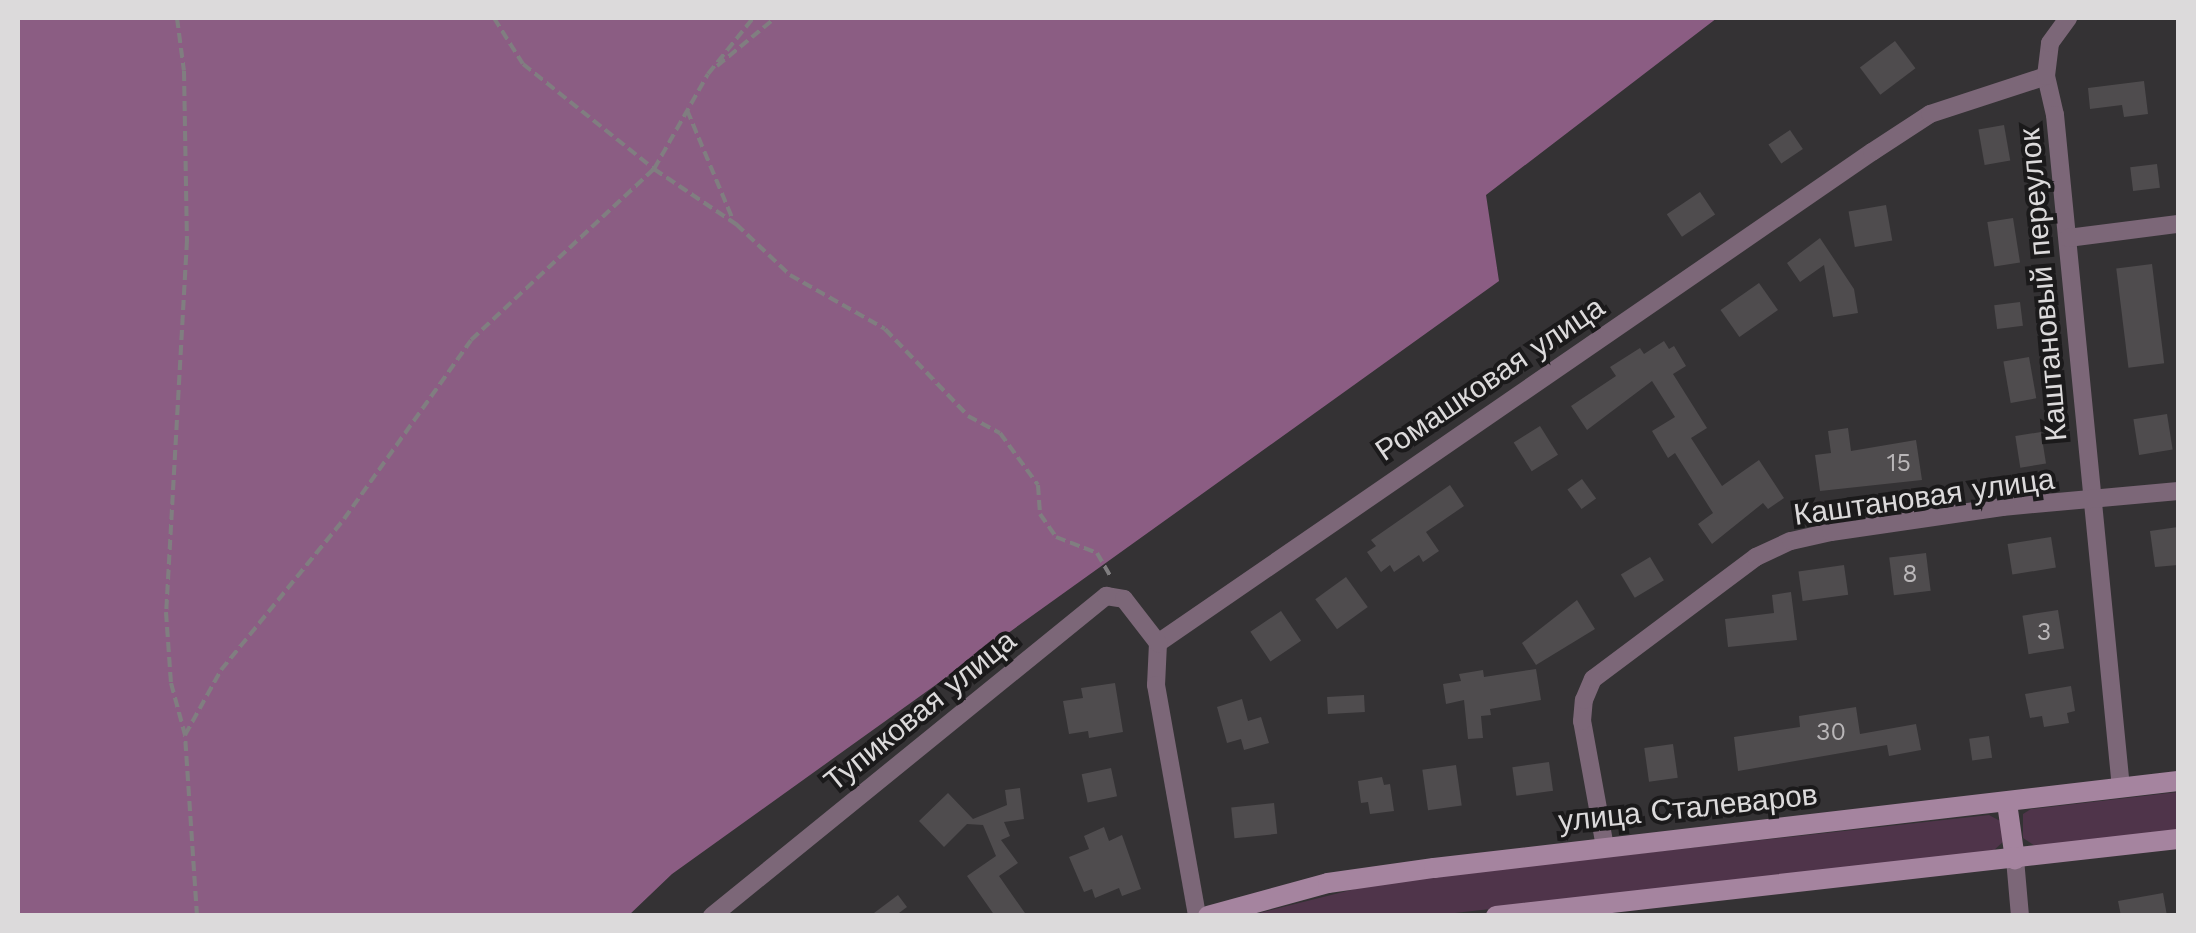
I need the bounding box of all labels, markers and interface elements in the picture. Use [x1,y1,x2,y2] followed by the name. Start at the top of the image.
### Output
[2011,127,2075,443] street label: Каштановый переулок
[1369,289,1611,469] street label: Ромашковая улица
[1887,448,1911,478] house number: 15
[1791,461,2057,533] street label: Каштановая улица
[1902,559,1918,589] house number: 8
[2037,617,2051,647] house number: 3
[817,623,1023,799] street label: Тупиковая улица
[1816,717,1846,747] house number: 30
[1557,776,1819,840] street label: улица Сталеваров

